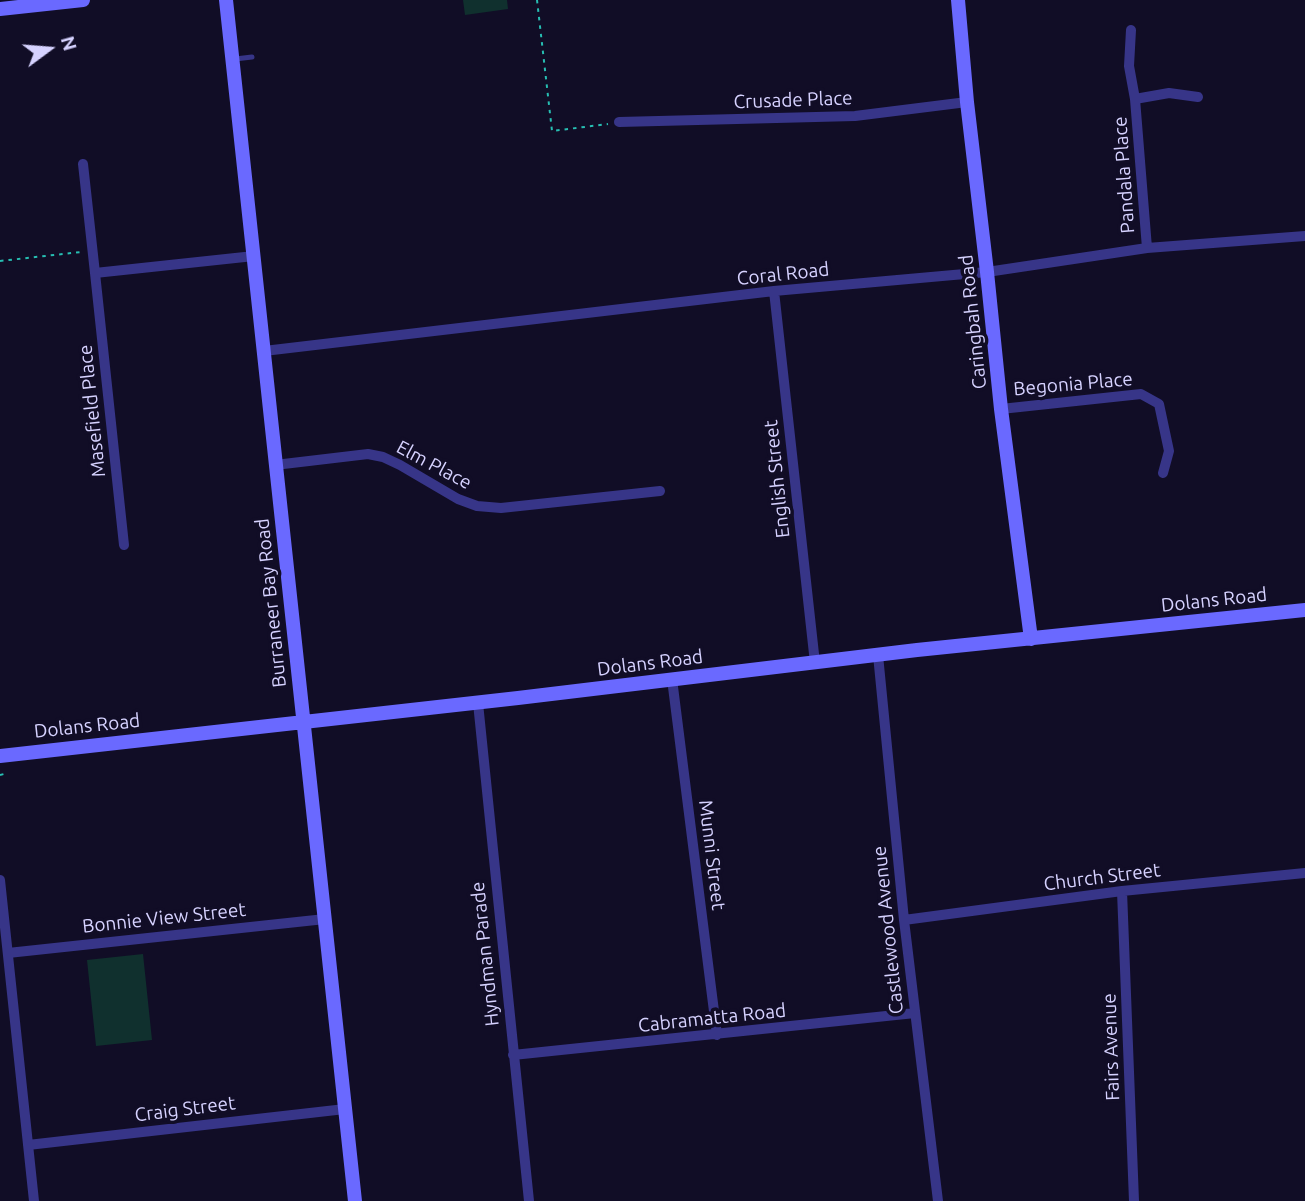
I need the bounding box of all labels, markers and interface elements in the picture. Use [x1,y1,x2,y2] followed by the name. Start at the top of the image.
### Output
[14,14,84,84] north arrow
[57,33,82,53] text: N
[733,87,853,113] street label: Crusade Place
[1109,116,1139,234] street label: Pandala Place
[955,254,991,390] street label: Caringbah Road
[736,258,830,290] street label: Coral Road
[74,344,110,478] street label: Masefield Place
[1012,367,1134,401] street label: Begonia Place
[759,419,795,539] street label: English Street
[393,436,475,494] street label: Elm Place
[251,517,291,689] street label: Burraneer Bay Road
[1160,583,1268,617] street label: Dolans Road
[596,645,704,681] street label: Dolans Road
[33,709,141,743] street label: Dolans Road
[694,798,730,912] street label: Munni Street
[868,845,908,1015] street label: Castlewood Avenue
[1042,859,1162,895] street label: Church Street
[466,881,504,1027] street label: Hyndman Parade
[81,898,247,938] street label: Bonnie View Street
[1098,993,1124,1101] street label: Fairs Avenue
[637,999,787,1037] street label: Cabramatta Road
[133,1091,237,1127] street label: Craig Street

